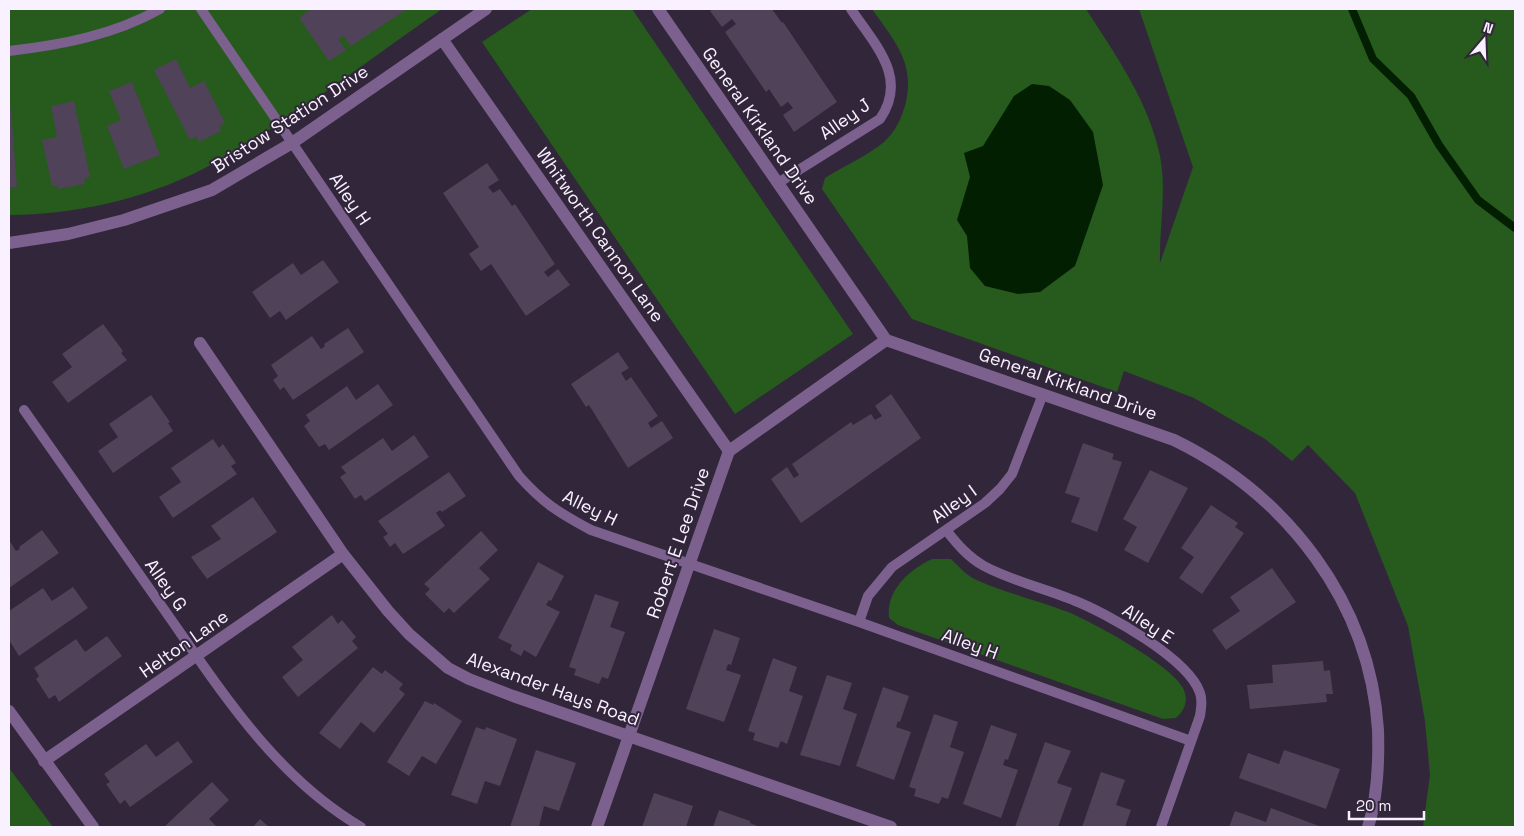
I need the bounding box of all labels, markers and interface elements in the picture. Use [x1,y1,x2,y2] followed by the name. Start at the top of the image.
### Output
[1459,15,1509,65] north arrow
[1481,18,1496,38] text: N
[697,42,823,209] street label: General Kirkland Drive
[207,59,372,178] street label: Bristow Station Drive
[815,93,875,144] street label: Alley J
[531,143,670,327] street label: Whitworth Cannon Lane
[325,168,376,229] street label: Alley H
[976,342,1160,425] street label: General Kirkland Drive
[641,464,714,621] street label: Robert E Lee Drive
[926,479,981,528] street label: Alley I
[559,484,621,531] street label: Alley H
[140,554,193,615] street label: Alley G
[1118,599,1178,649] street label: Alley E
[135,604,233,683] street label: Helton Lane
[939,623,1001,664] street label: Alley H
[463,647,643,731] street label: Alexander Hays Road
[1349,788,1424,820] scale bar
[1356,796,1391,815] text: 20 m

